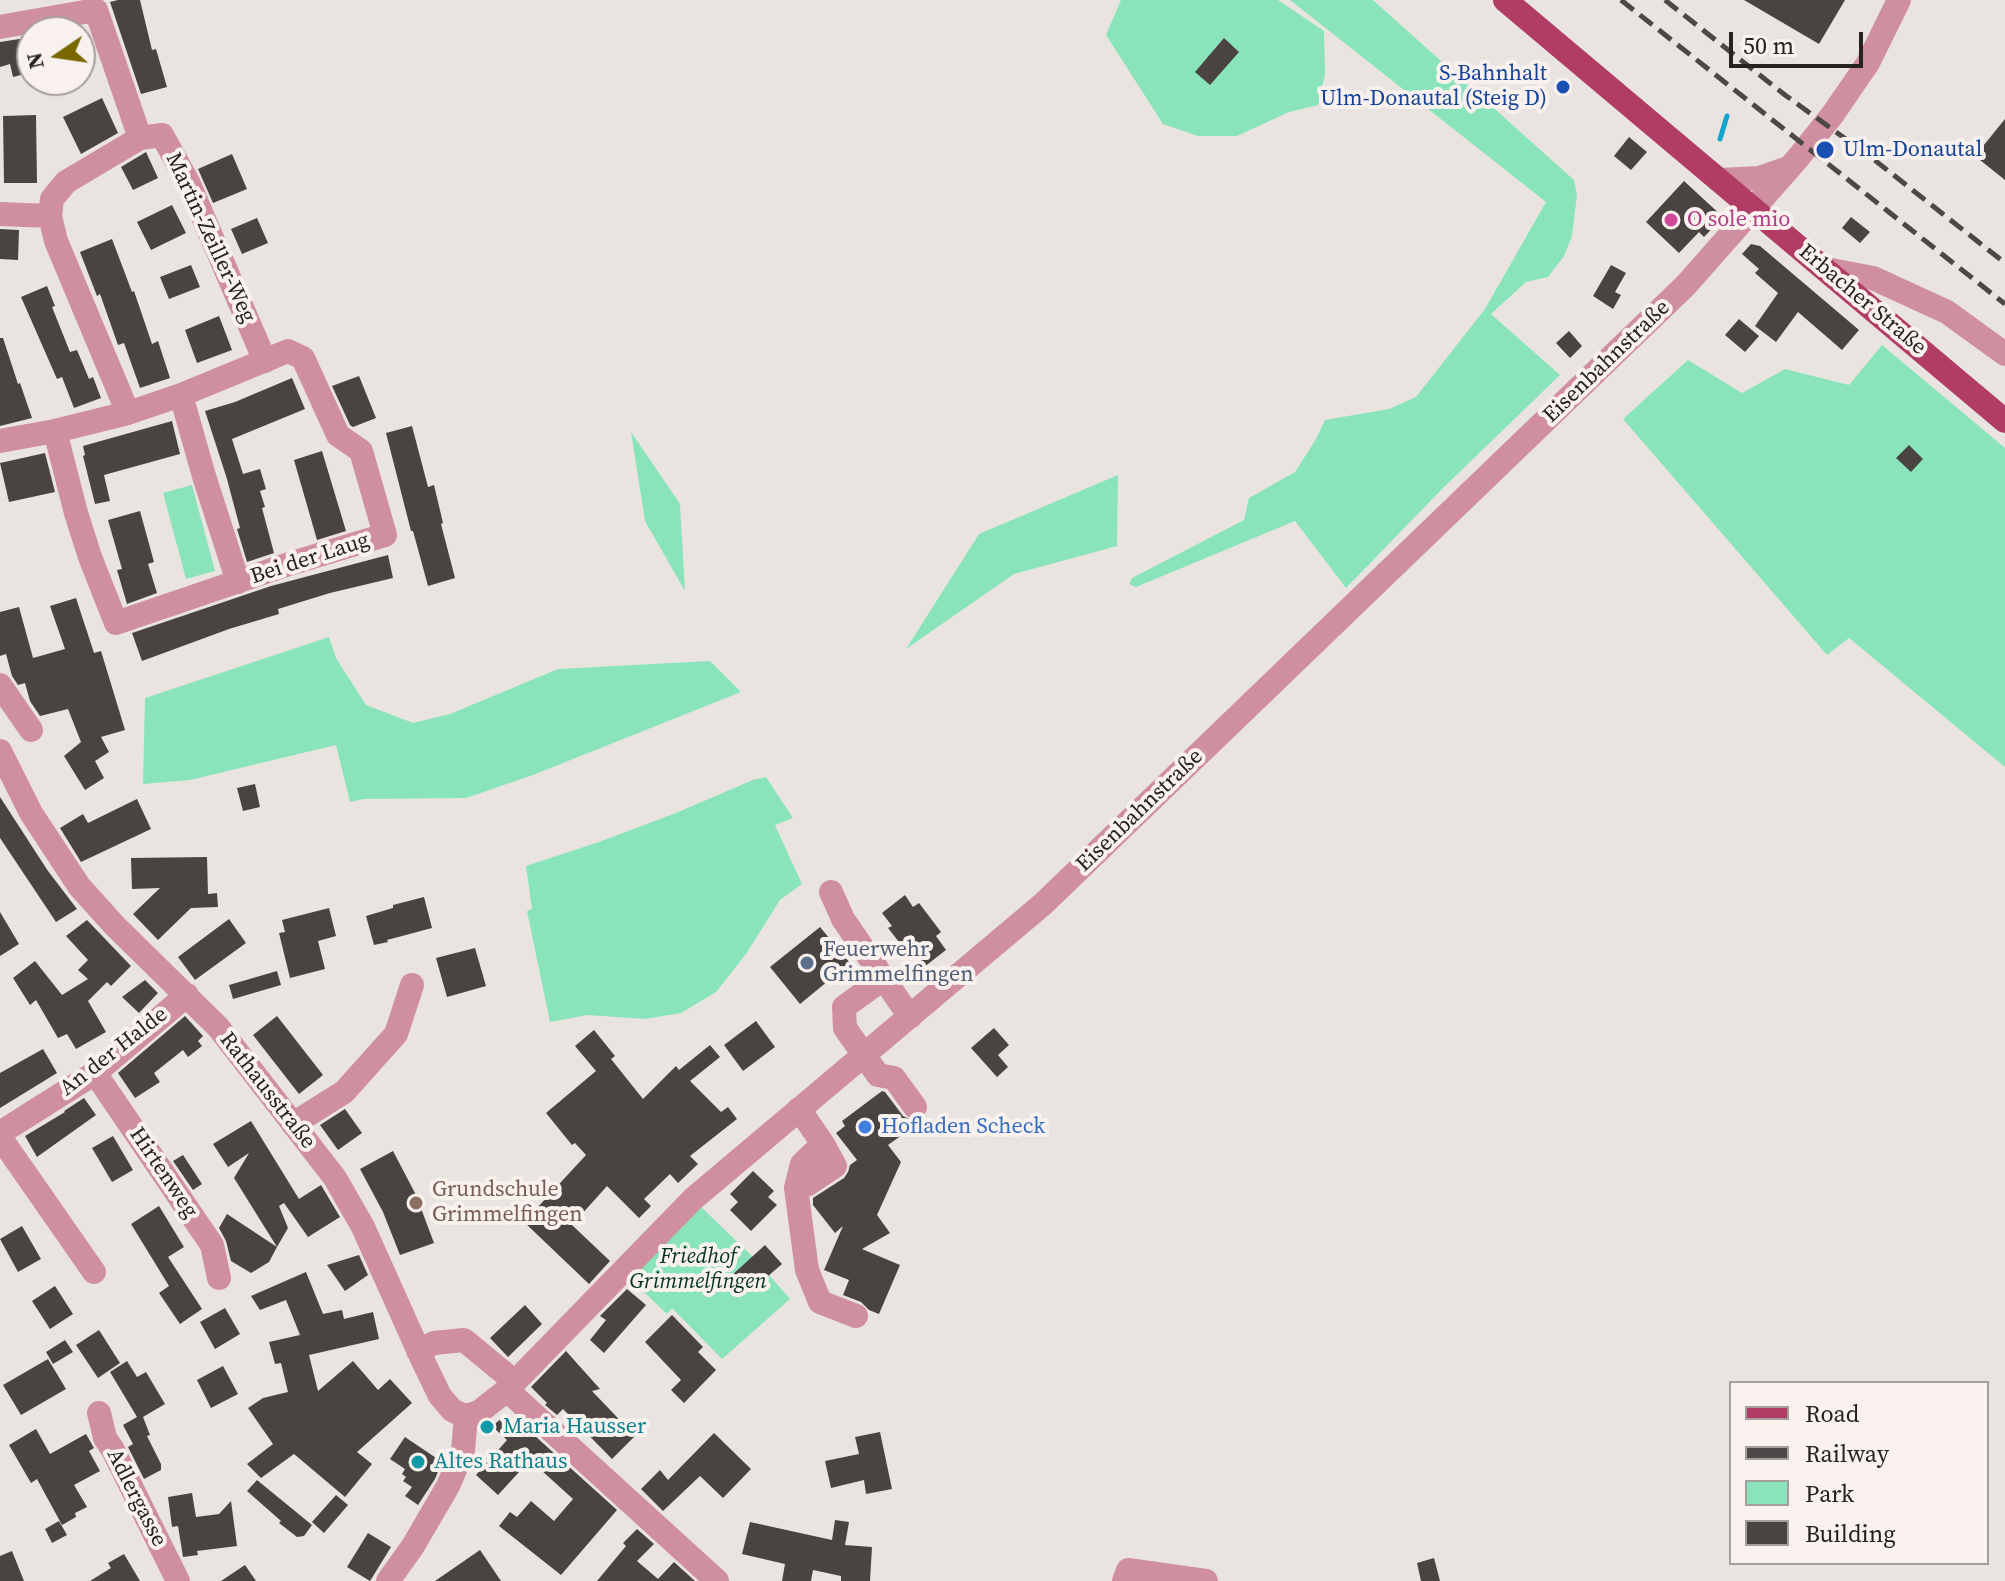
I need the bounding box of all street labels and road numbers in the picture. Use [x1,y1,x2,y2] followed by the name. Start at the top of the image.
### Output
[159,149,261,327] street label: Martin-Zeiller-Weg
[1793,239,1931,361] street label: Erbacher Straße
[1538,295,1676,429] street label: Eisenbahnstraße
[247,527,373,591] street label: Bei der Laug
[1071,744,1209,878] street label: Eisenbahnstraße
[55,1002,173,1102] street label: An der Halde
[213,1027,321,1155] street label: Rathausstraße
[123,1123,203,1223] street label: Hirtenweg
[100,1445,172,1551] street label: Adlergasse

